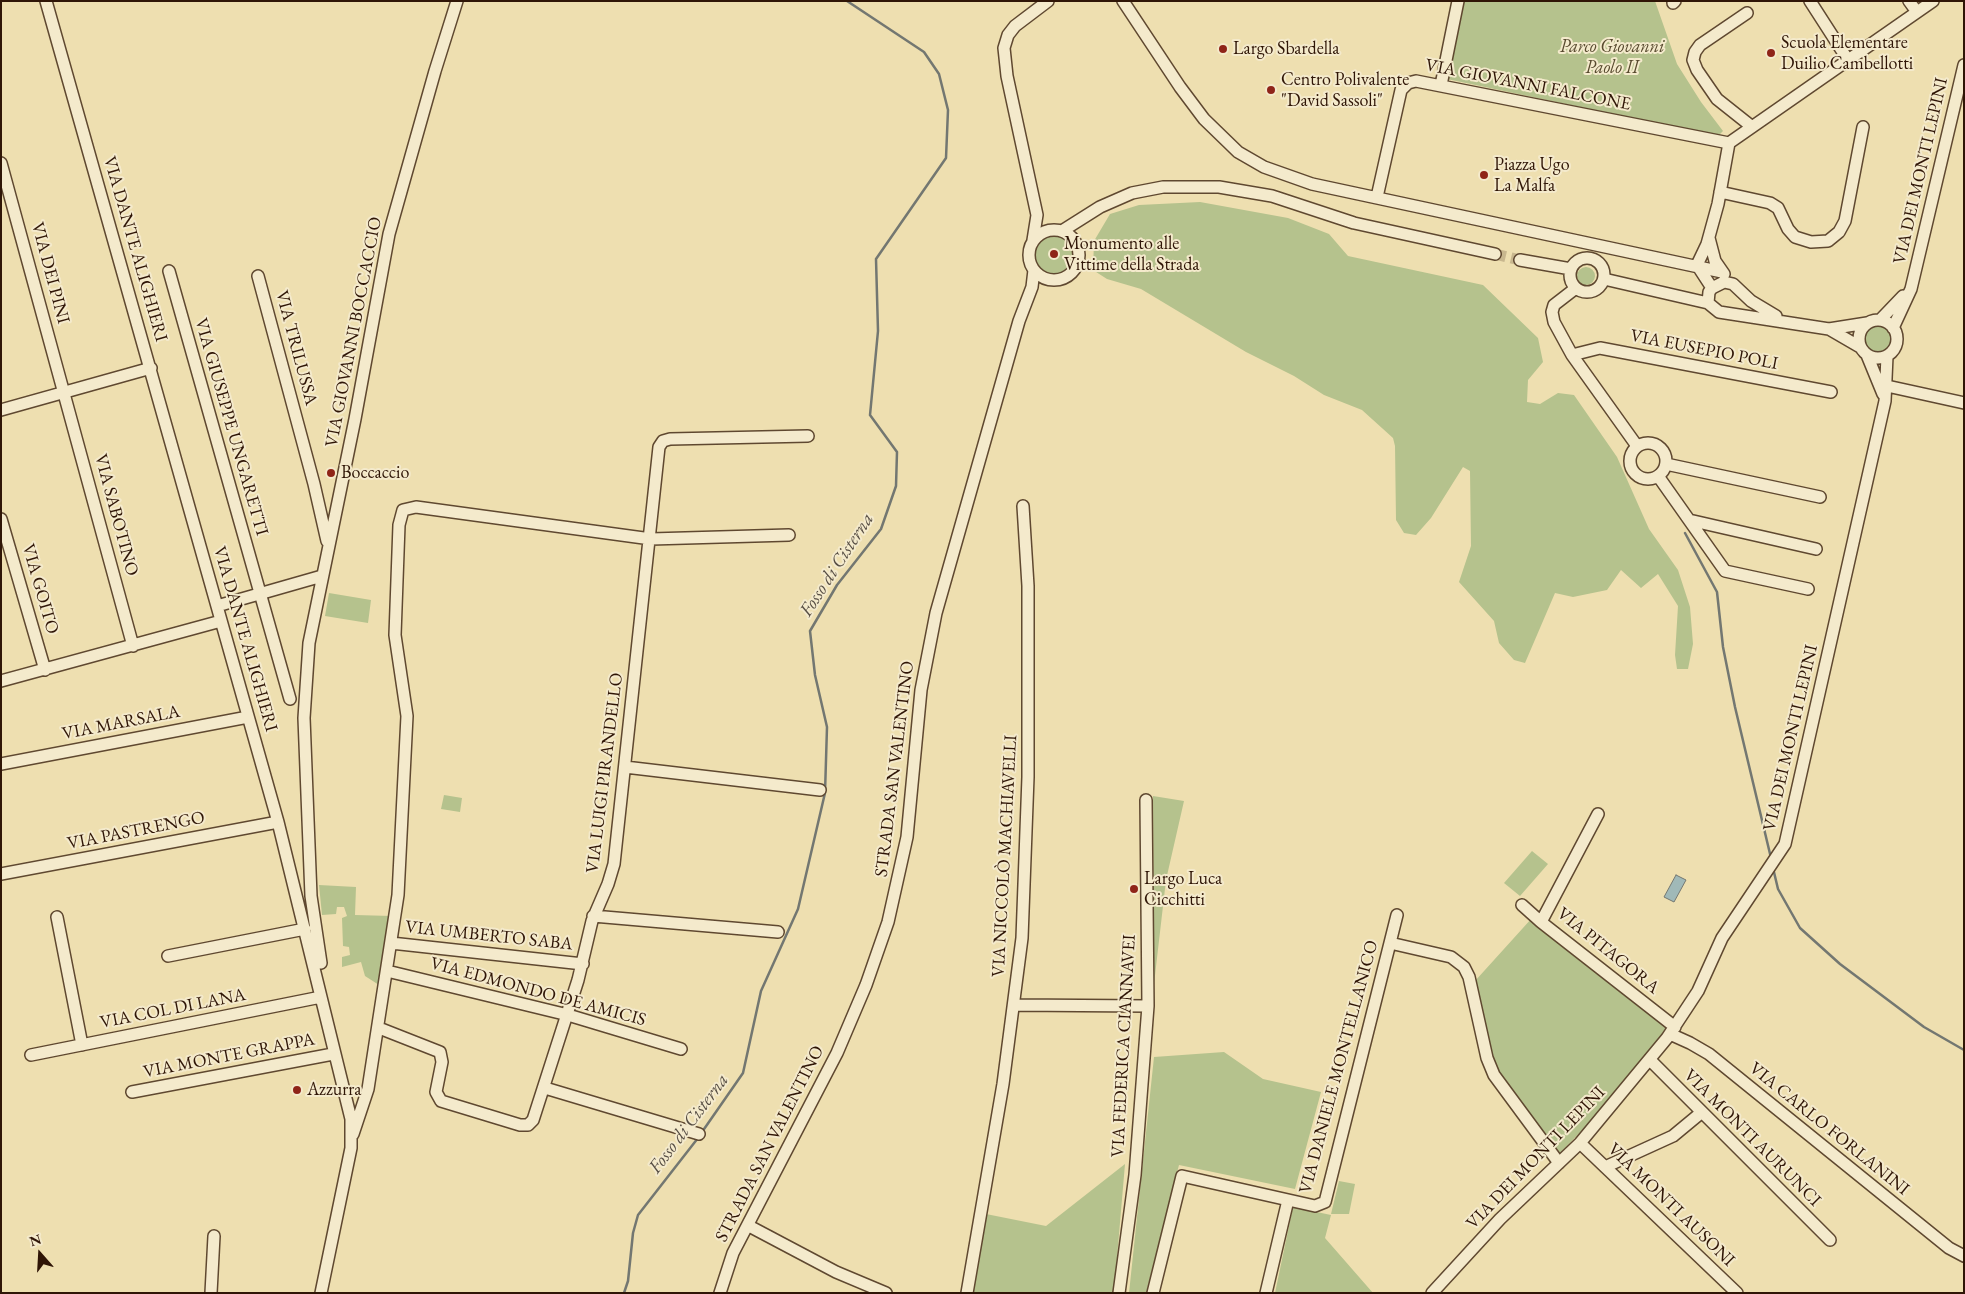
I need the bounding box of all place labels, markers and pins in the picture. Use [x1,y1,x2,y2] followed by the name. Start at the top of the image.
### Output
[1781,32,1913,74] place label: Scuola Elementare Duilio Cambellotti
[1233,38,1339,60] place label: Largo Sbardella
[1217,43,1229,55] marker: Largo Sbardella
[1765,47,1777,59] marker: Scuola Elementare Duilio Cambellotti
[1281,69,1409,112] place label: Centro Polivalente "David Sassoli"
[1265,84,1277,96] marker: Centro Polivalente "David Sassoli"
[1494,154,1570,196] place label: Piazza Ugo La Malfa
[1478,169,1490,181] marker: Piazza Ugo La Malfa
[1064,233,1200,276] place label: Monumento alle Vittime della Strada
[1048,248,1060,260] marker: Monumento alle Vittime della Strada
[341,462,409,484] place label: Boccaccio
[325,467,337,479] marker: Boccaccio
[1144,868,1222,911] place label: Largo Luca Cicchitti
[1128,883,1140,895] marker: Largo Luca Cicchitti
[307,1079,361,1101] place label: Azzurra
[291,1084,303,1096] marker: Azzurra

